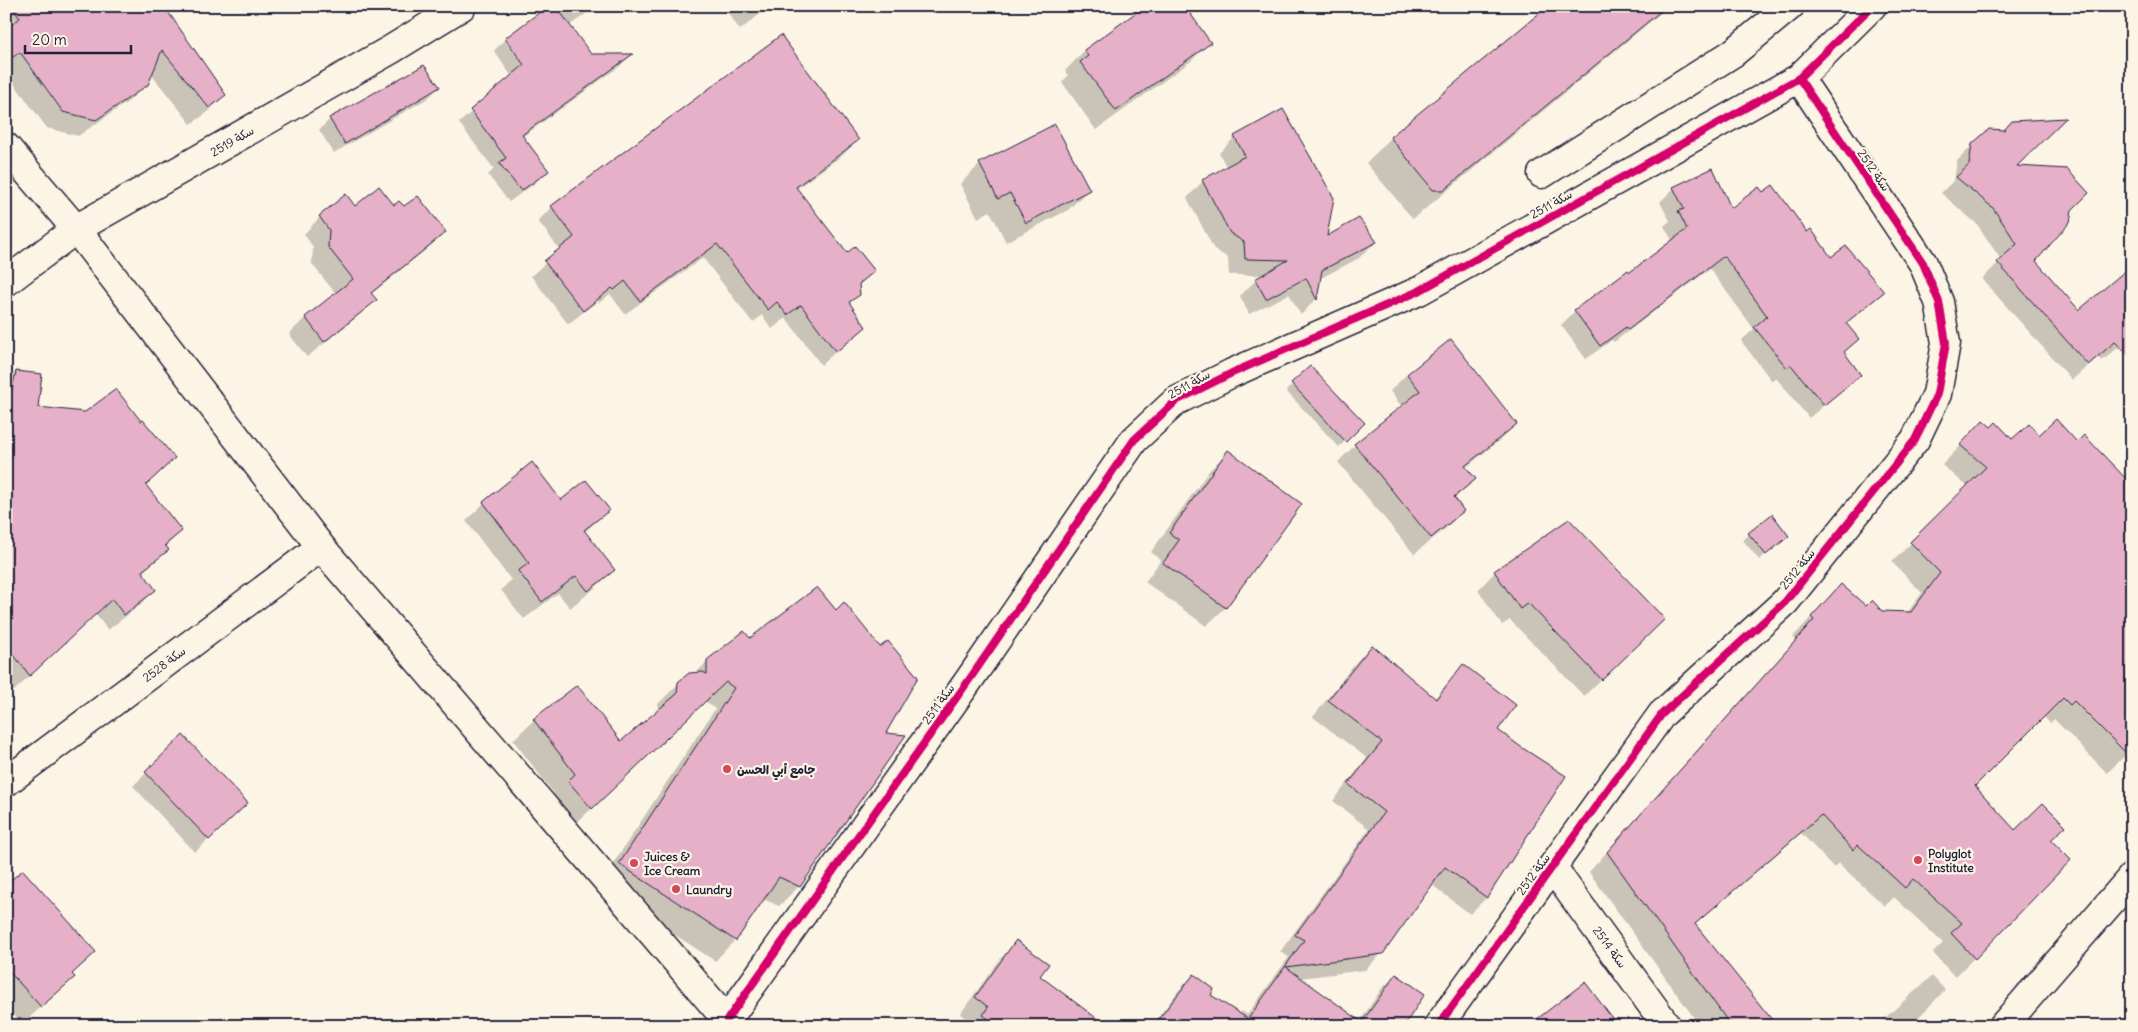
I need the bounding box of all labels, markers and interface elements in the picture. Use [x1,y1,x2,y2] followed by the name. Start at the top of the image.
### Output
[25,22,131,54] scale bar
[32,30,67,49] text: 20 m
[207,123,257,159] street label: سكة 2519
[1854,146,1894,194] street label: سكة 2512
[1527,186,1575,222] street label: سكة 2511
[1165,366,1213,402] street label: سكة 2511
[1776,546,1818,592] street label: سكة 2512
[140,643,188,685] street label: سكة 2528
[918,681,958,727] street label: سكة 2511
[737,762,815,781] place label: جامع أبي الحسن
[721,763,733,775] marker: جامع أبي الحسن
[1928,846,1974,875] place label: Polyglot Institute
[644,849,701,878] place label: Juices & Ice Cream
[1513,850,1553,898] street label: سكة 2512
[1912,854,1924,866] marker: Polyglot Institute
[628,857,640,869] marker: Juices & Ice Cream
[686,882,732,898] place label: Laundry
[670,883,682,895] marker: Laundry
[1590,923,1630,971] street label: سكة 2514

